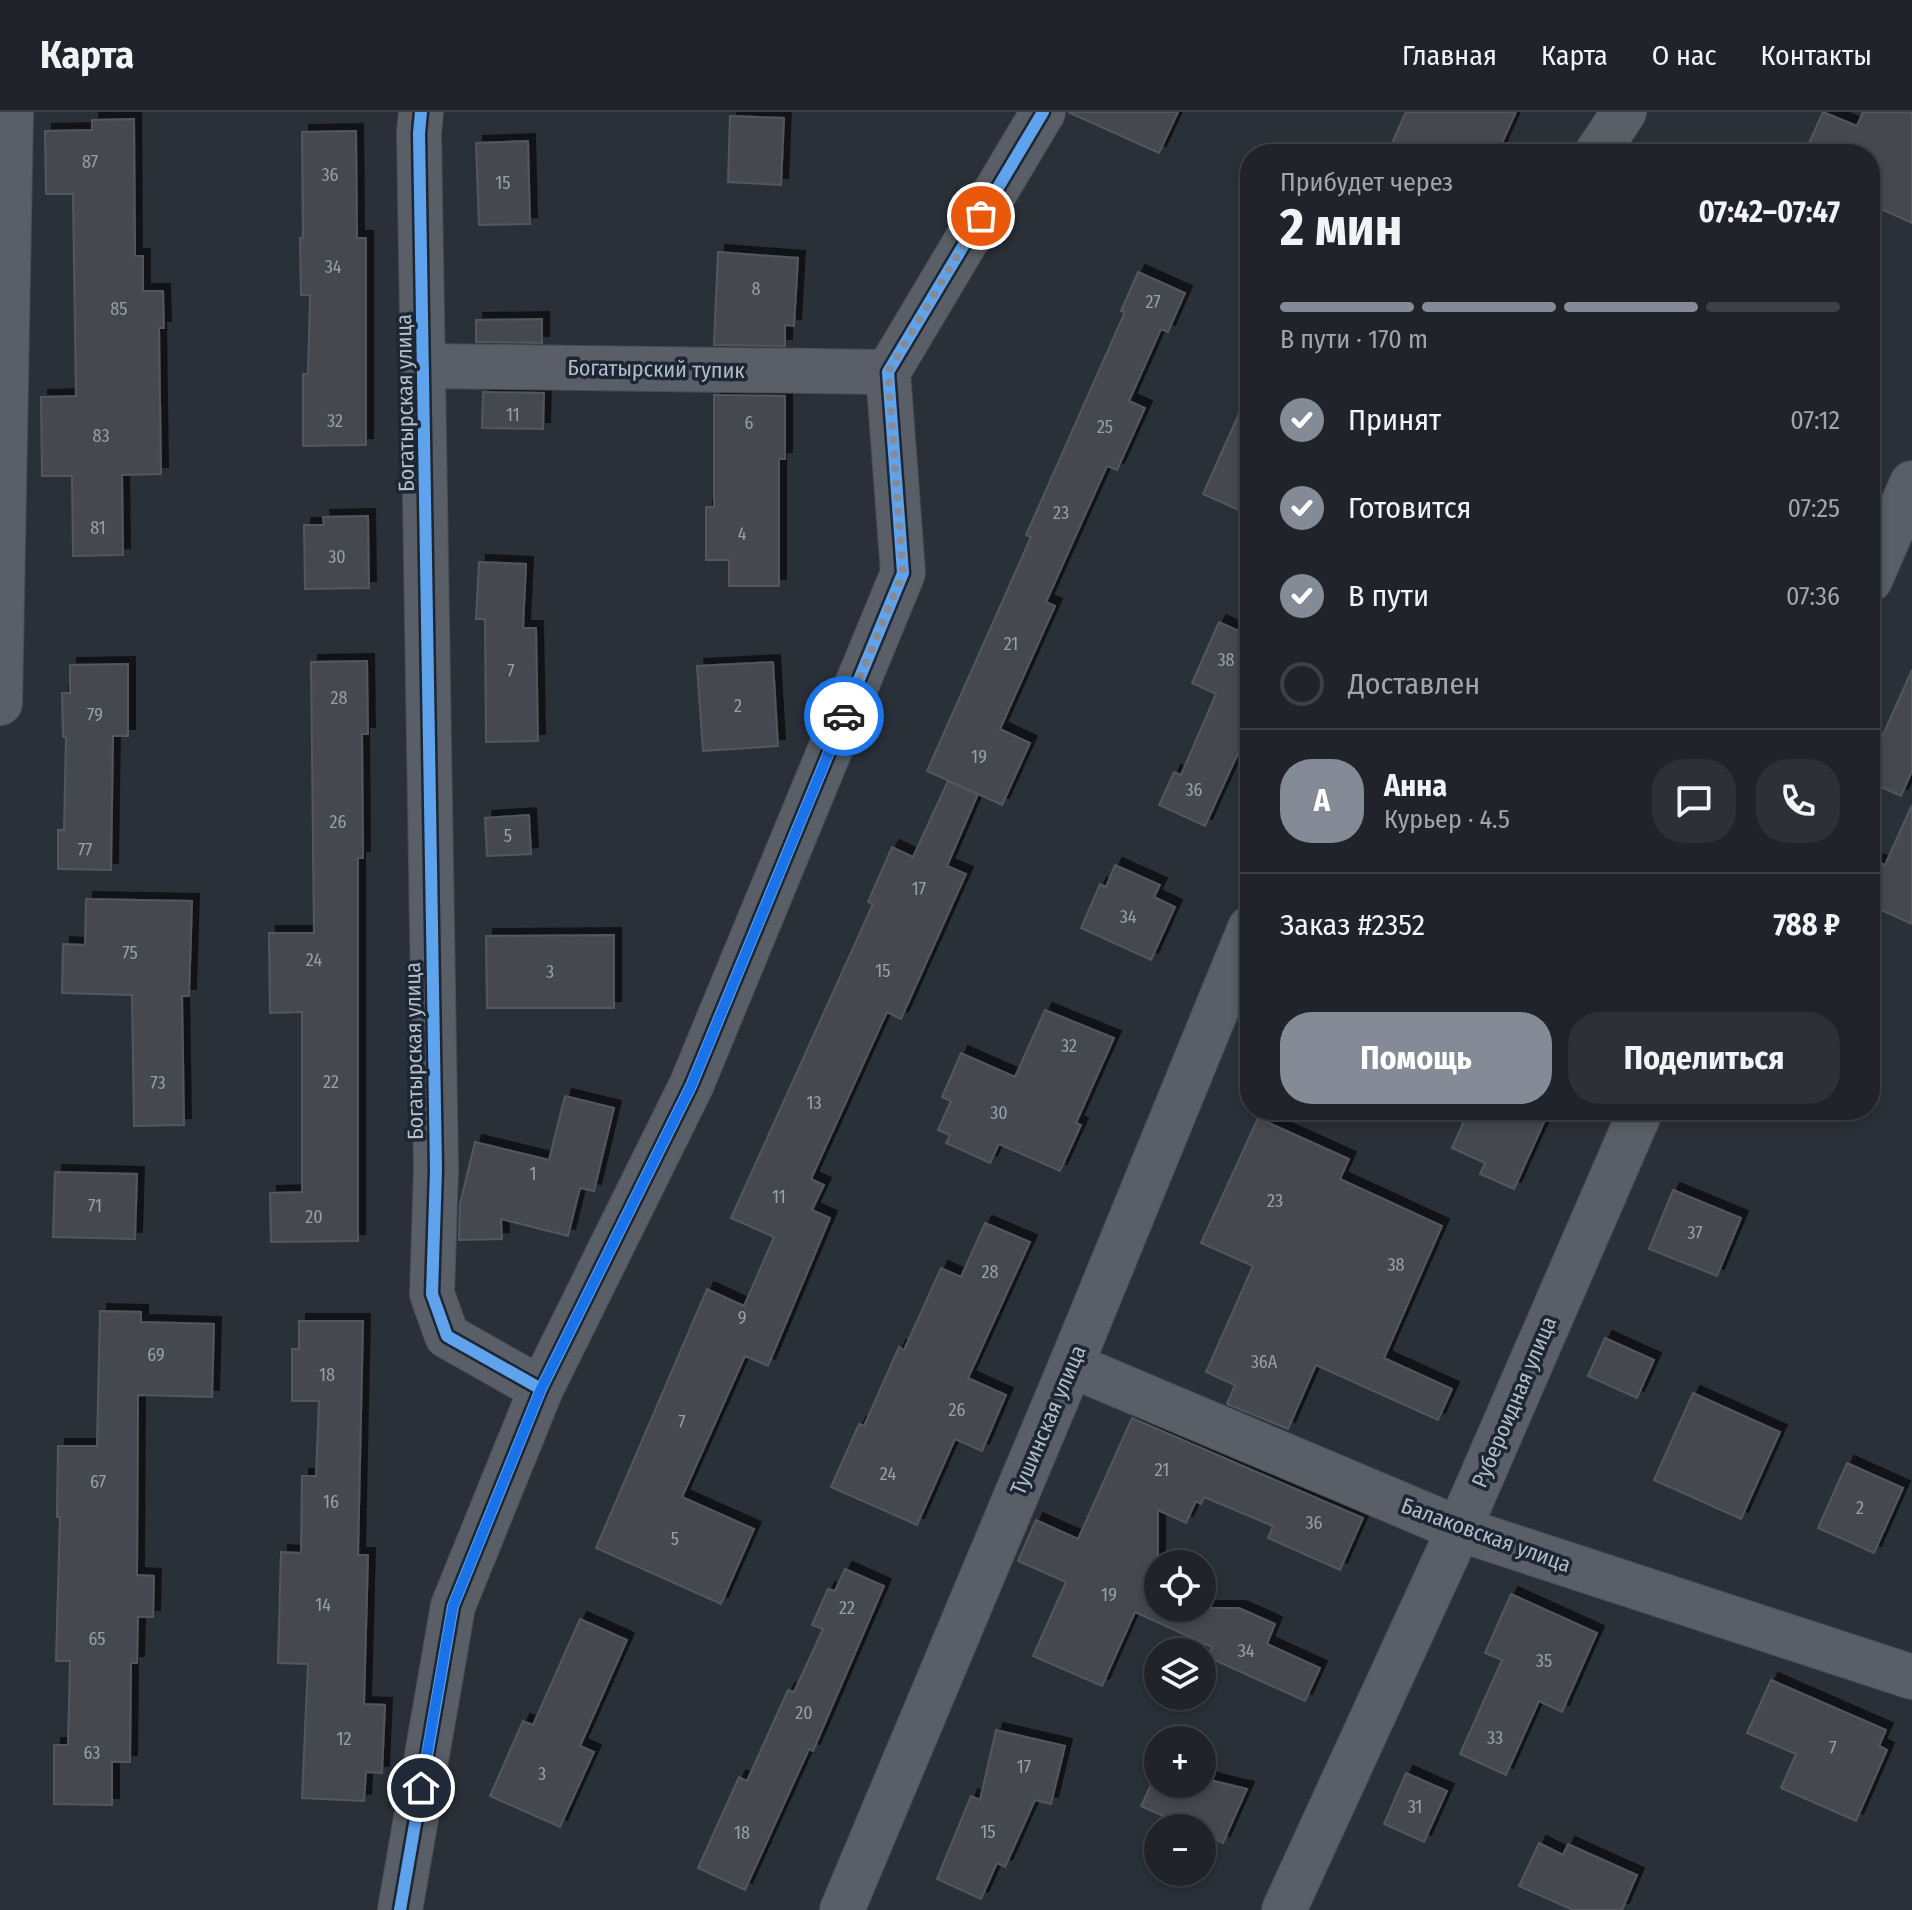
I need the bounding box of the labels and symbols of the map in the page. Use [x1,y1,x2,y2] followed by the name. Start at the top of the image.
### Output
[82,151,98,173] house number: 87
[321,164,339,186] house number: 36
[495,172,511,194] house number: 15
[947,182,1015,250] pin
[325,256,342,278] house number: 34
[752,278,761,300] house number: 8
[1145,291,1161,313] house number: 27
[110,298,128,320] house number: 85
[390,314,420,492] street label: Богатырская улица
[567,354,746,384] street label: Богатырский тупик
[506,404,520,426] house number: 11
[327,410,343,432] house number: 32
[745,412,754,434] house number: 6
[1097,416,1113,438] house number: 25
[92,425,110,447] house number: 83
[1053,502,1069,524] house number: 23
[90,517,106,539] house number: 81
[738,523,747,545] house number: 4
[328,546,346,568] house number: 30
[1004,633,1018,655] house number: 21
[1217,649,1235,671] house number: 38
[507,660,515,682] house number: 7
[804,676,884,756] courier
[331,687,347,709] house number: 28
[734,695,742,717] house number: 2
[87,704,103,726] house number: 79
[971,746,987,768] house number: 19
[1185,779,1203,801] house number: 36
[330,811,347,833] house number: 26
[504,825,512,847] house number: 5
[78,839,92,861] house number: 77
[912,878,926,900] house number: 17
[1120,906,1137,928] house number: 34
[122,942,138,964] house number: 75
[306,949,322,971] house number: 24
[875,960,891,982] house number: 15
[546,961,554,983] house number: 3
[399,962,429,1140] street label: Богатырская улица
[1061,1035,1077,1057] house number: 32
[323,1071,339,1093] house number: 22
[150,1072,166,1094] house number: 73
[806,1092,822,1114] house number: 13
[990,1102,1008,1124] house number: 30
[529,1163,537,1185] house number: 1
[772,1186,786,1208] house number: 11
[1267,1190,1283,1212] house number: 23
[88,1195,102,1217] house number: 71
[305,1206,323,1228] house number: 20
[1687,1222,1703,1244] house number: 37
[1387,1254,1405,1276] house number: 38
[982,1261,998,1283] house number: 28
[738,1307,746,1329] house number: 9
[1466,1312,1562,1492] street label: Рубероидная улица
[1004,1341,1092,1499] street label: Тушинская улица
[147,1344,165,1366] house number: 69
[1251,1351,1278,1373] house number: 36А
[319,1364,335,1386] house number: 18
[949,1399,966,1421] house number: 26
[678,1411,686,1433] house number: 7
[1155,1459,1169,1481] house number: 21
[880,1463,896,1485] house number: 24
[90,1471,106,1493] house number: 67
[323,1491,339,1513] house number: 16
[1398,1492,1574,1578] street label: Балаковская улица
[1856,1497,1864,1519] house number: 2
[1305,1512,1323,1534] house number: 36
[671,1528,679,1550] house number: 5
[1101,1584,1117,1606] house number: 19
[315,1594,331,1616] house number: 14
[839,1597,855,1619] house number: 22
[88,1628,106,1650] house number: 65
[1238,1640,1255,1662] house number: 34
[1536,1650,1552,1672] house number: 35
[795,1702,813,1724] house number: 20
[1487,1727,1503,1749] house number: 33
[337,1728,352,1750] house number: 12
[1829,1737,1837,1759] house number: 7
[84,1742,100,1764] house number: 63
[387,1754,455,1822] pin
[1017,1756,1031,1778] house number: 17
[538,1763,546,1785] house number: 3
[1408,1796,1422,1818] house number: 31
[980,1821,996,1843] house number: 15
[734,1822,750,1844] house number: 18

